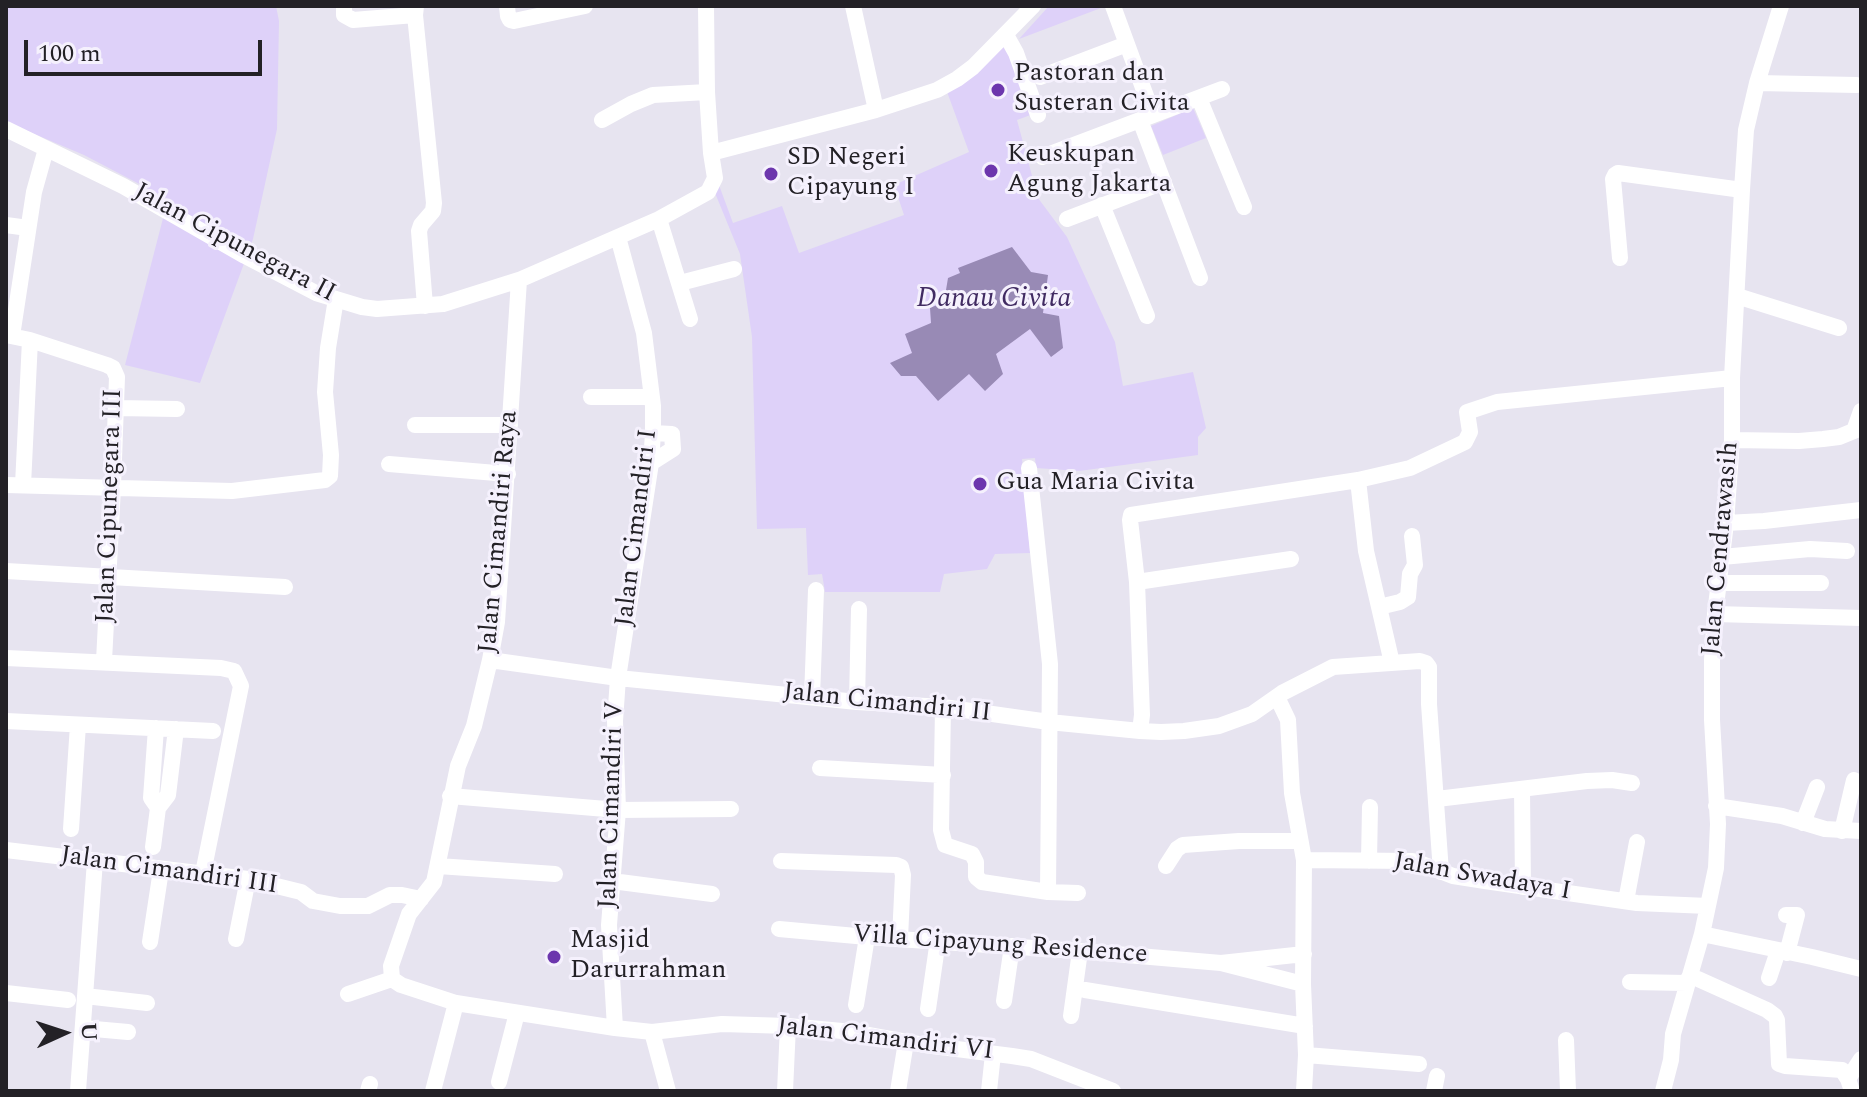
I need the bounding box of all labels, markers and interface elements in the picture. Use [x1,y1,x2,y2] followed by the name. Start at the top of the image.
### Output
[28,24,266,74] scale bar
[38,36,101,72] text: 100 m
[1014,59,1190,120] place label: Pastoran dan Susteran Civita
[989,81,1007,99] marker: Pastoran dan Susteran Civita
[1007,140,1171,202] place label: Keuskupan Agung Jakarta
[787,143,914,204] place label: SD Negeri Cipayung I
[982,162,1000,180] marker: Keuskupan Agung Jakarta
[762,165,780,183] marker: SD Negeri Cipayung I
[127,177,341,311] street label: Jalan Cipunegara II
[917,284,1071,318] water label: Danau Civita
[91,388,131,624] street label: Jalan Cipunegara III
[474,409,526,655] street label: Jalan Cimandiri Raya
[610,427,666,629] street label: Jalan Cimandiri I
[1697,440,1747,658] street label: Jalan Cendrawasih
[996,468,1195,500] place label: Gua Maria Civita
[971,475,989,493] marker: Gua Maria Civita
[781,678,993,730] street label: Jalan Cimandiri II
[594,701,632,909] street label: Jalan Cimandiri V
[58,841,280,903] street label: Jalan Cimandiri III
[1391,847,1573,909] street label: Jalan Swadaya I
[852,920,1148,972] street label: Villa Cipayung Residence
[570,926,726,988] place label: Masjid Darurrahman
[545,948,563,966] marker: Masjid Darurrahman
[24,993,104,1073] north arrow
[775,1011,995,1069] street label: Jalan Cimandiri VI
[72,1022,105,1042] text: U

